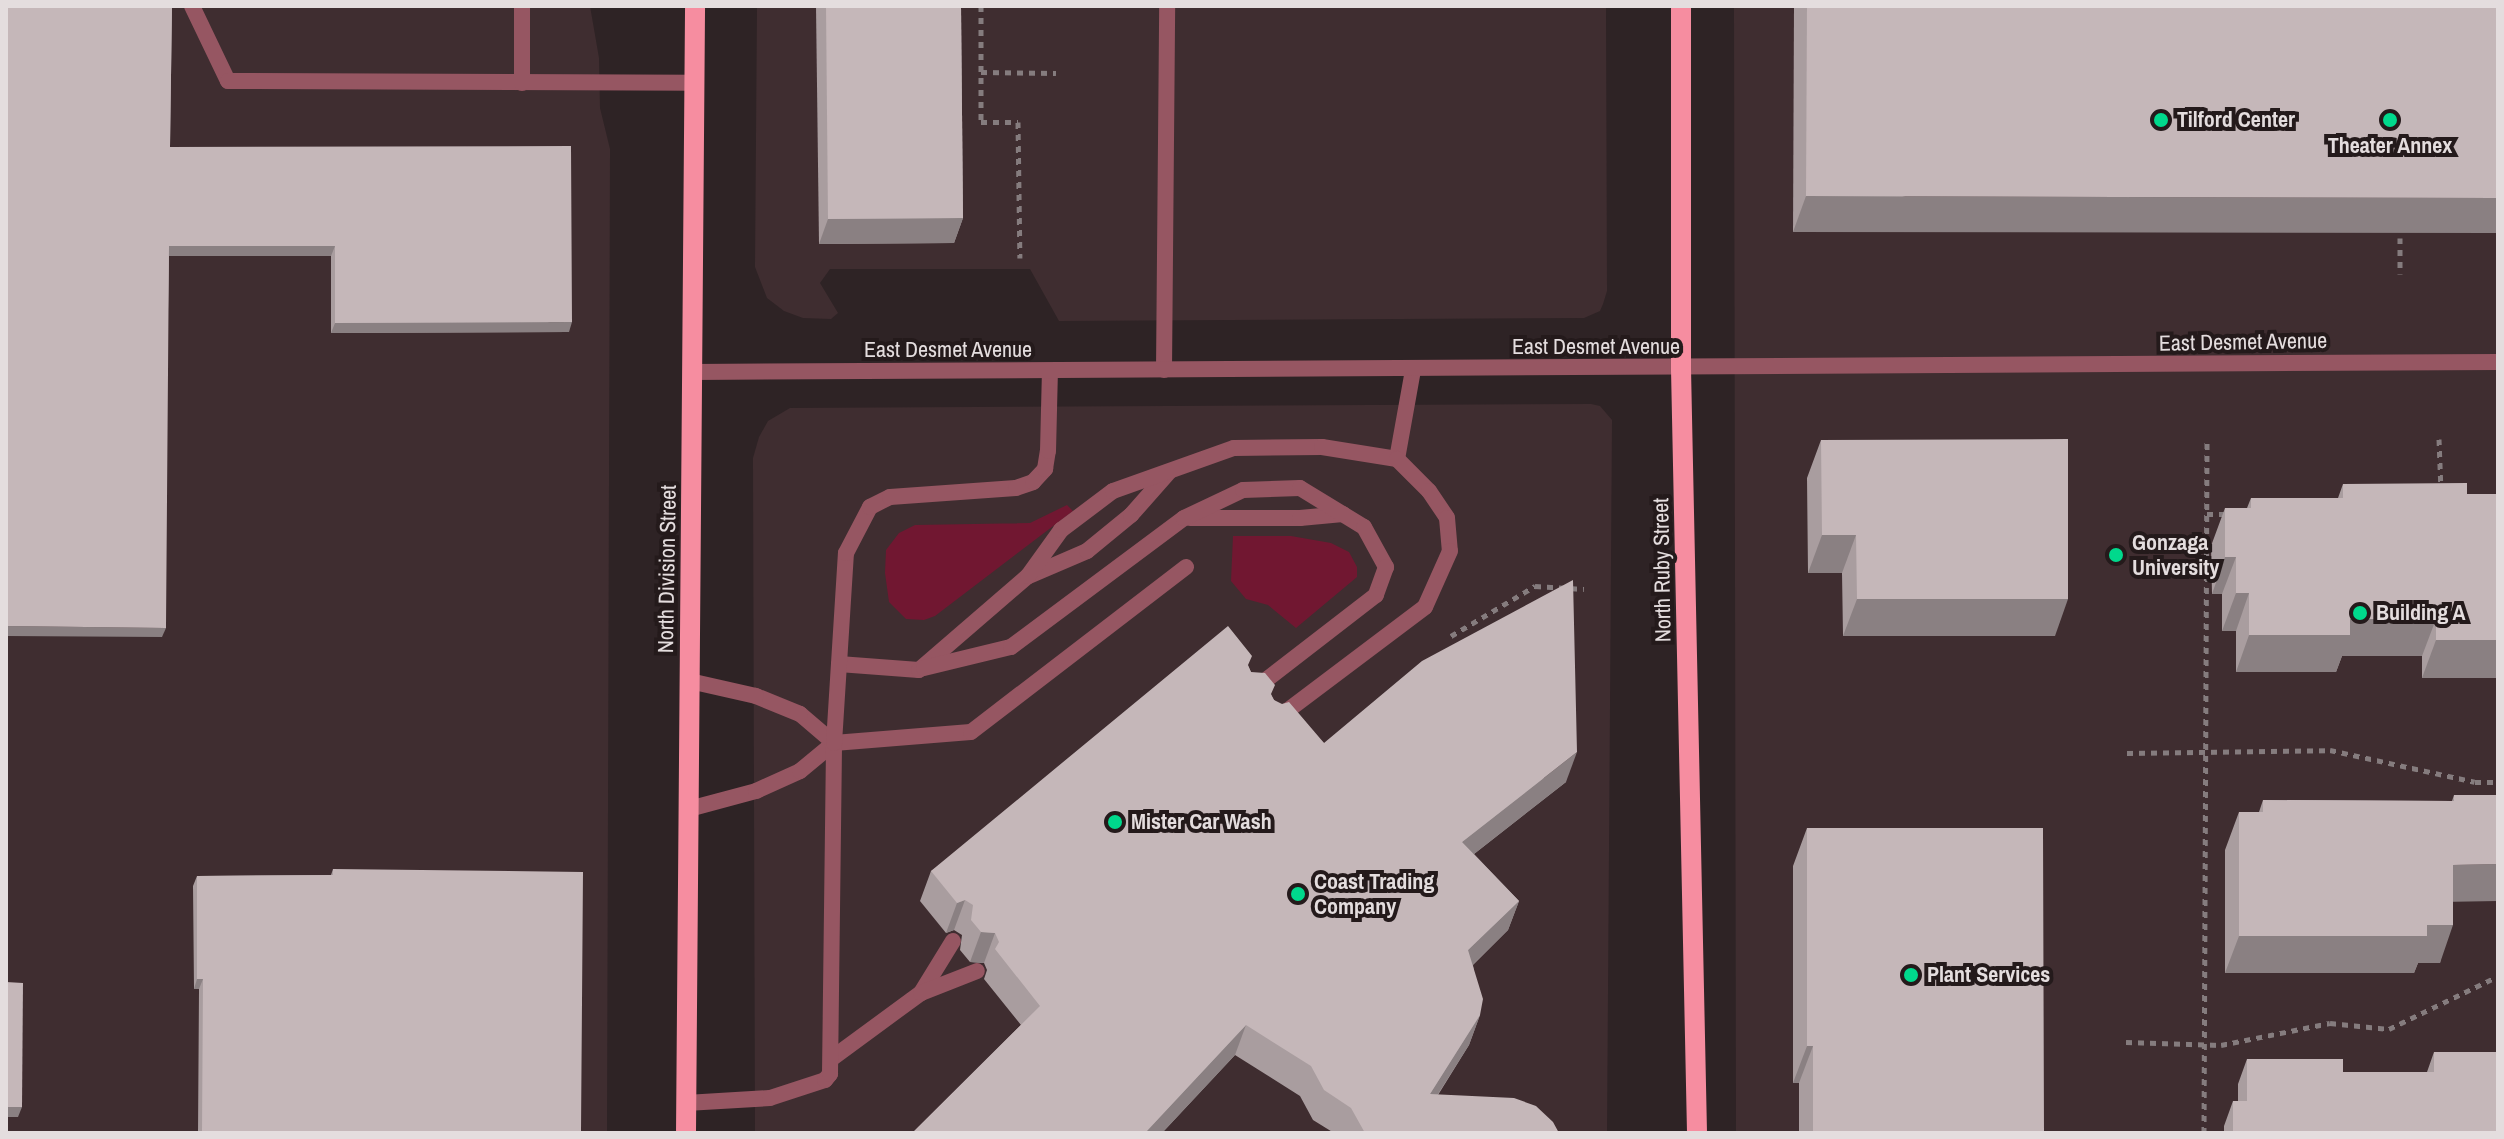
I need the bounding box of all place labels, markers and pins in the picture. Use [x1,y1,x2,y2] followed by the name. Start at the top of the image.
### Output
[2177,107,2295,133] place label: Tilford Center
[2152,111,2170,129] marker: Tilford Center
[2381,111,2399,129] marker: Theater Annex
[2327,133,2453,159] place label: Theater Annex
[2132,529,2219,580] place label: Gonzaga University
[2107,546,2125,564] marker: Gonzaga University
[2376,600,2466,626] place label: Building A
[2351,604,2369,622] marker: Building A
[1131,809,1272,835] place label: Mister Car Wash
[1106,813,1124,831] marker: Mister Car Wash
[1314,868,1434,920] place label: Coast Trading Company
[1289,885,1307,903] marker: Coast Trading Company
[1927,962,2050,988] place label: Plant Services
[1902,966,1920,984] marker: Plant Services

